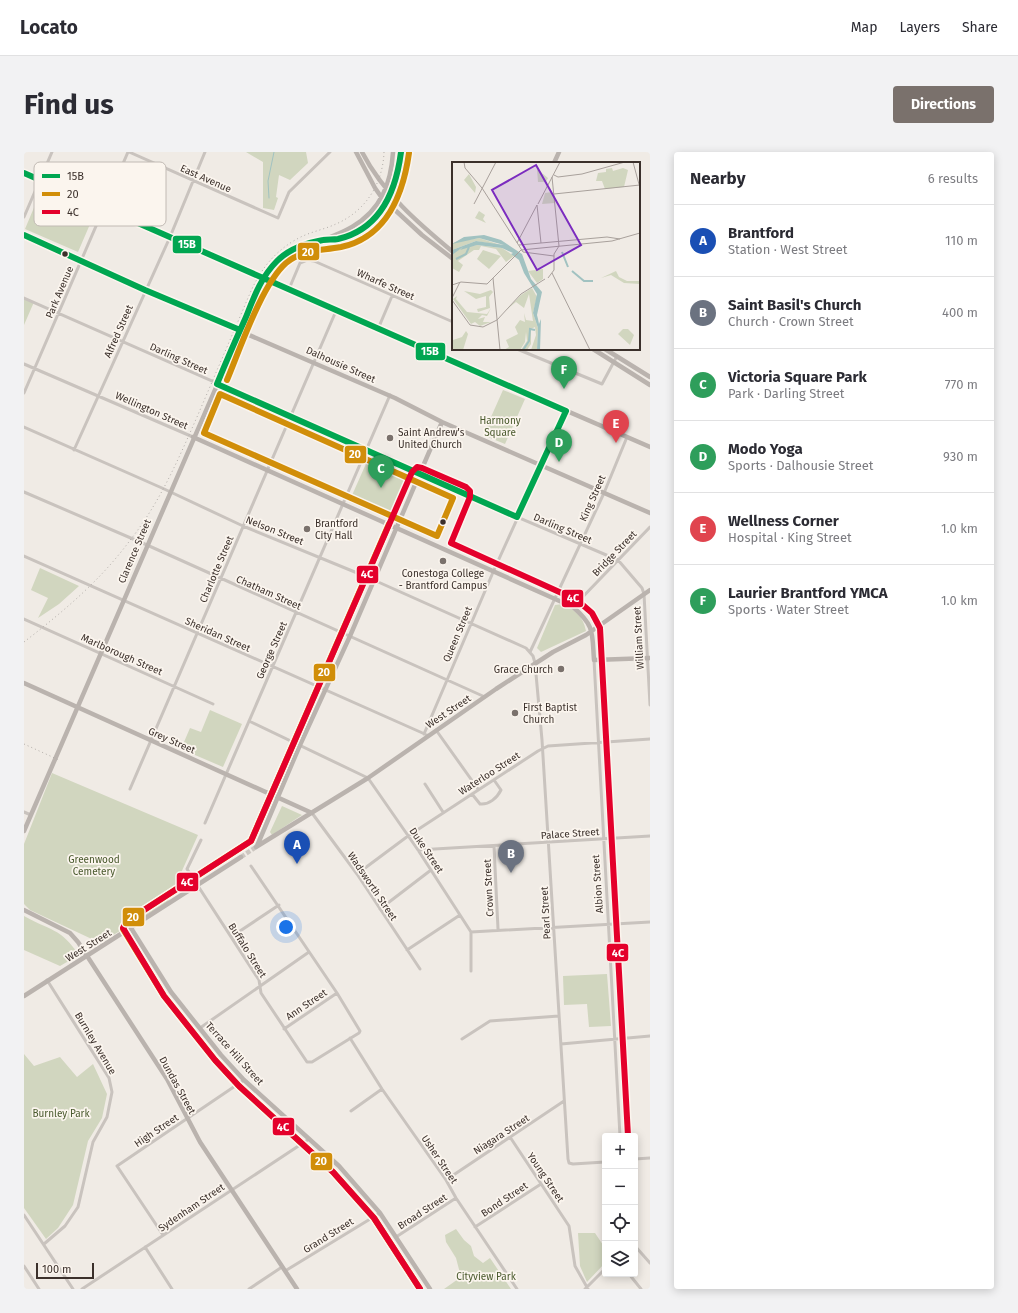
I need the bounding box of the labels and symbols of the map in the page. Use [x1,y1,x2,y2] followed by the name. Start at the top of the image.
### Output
[34,162,166,226] legend
[178,162,233,196] street label: East Avenue
[452,162,640,350] inset map
[67,170,84,183] text: 15B
[67,188,79,201] text: 20
[67,206,79,219] text: 4C
[172,235,202,254] line badge: 15B
[178,238,196,251] text: 15B
[297,242,320,261] line badge: 20
[302,246,315,259] text: 20
[60,249,70,259] unlabelled marker
[44,264,76,320] street label: Park Avenue
[355,267,417,303] street label: Wharfe Street
[102,303,136,360] street label: Alfred Street
[148,341,210,377] street label: Darling Street
[415,342,446,361] line badge: 15B
[304,344,378,386] street label: Dalhousie Street
[421,345,439,358] text: 15B
[551,356,577,389] pin: F
[113,390,190,432] street label: Wellington Street
[603,410,629,443] pin: E
[479,415,521,439] park label: Harmony Square
[398,427,465,451] place label: Saint Andrew's United Church
[546,429,572,462] pin: D
[385,433,395,443] marker: Saint Andrew's United Church
[344,445,367,464] line badge: 20
[349,448,362,461] text: 20
[368,455,394,488] pin: C
[577,473,609,523] street label: King Street
[532,511,594,547] street label: Darling Street
[244,514,306,548] street label: Nelson Street
[116,517,154,585] street label: Clarence Street
[438,517,448,527] unlabelled marker
[315,518,358,542] place label: Brantford City Hall
[302,524,312,534] marker: Brantford City Hall
[590,528,640,579] street label: Bridge Street
[197,534,237,605] street label: Charlotte Street
[438,556,448,566] marker: Conestoga College - Brantford Campus
[356,565,379,584] line badge: 4C
[361,568,374,581] text: 4C
[399,568,488,592] place label: Conestoga College - Brantford Campus
[234,573,303,613] street label: Chatham Street
[561,589,584,608] line badge: 4C
[567,592,580,605] text: 4C
[441,604,475,664] street label: Queen Street
[631,606,647,670] street label: William Street
[183,615,253,655] street label: Sheridan Street
[254,619,290,681] street label: George Street
[79,632,165,678] street label: Marlborough Street
[313,663,336,682] line badge: 20
[494,664,553,676] place label: Grace Church
[556,664,566,674] marker: Grace Church
[318,666,331,679] text: 20
[424,692,474,731] street label: West Street
[523,702,578,726] place label: First Baptist Church
[510,708,520,718] marker: First Baptist Church
[146,725,197,757] street label: Grey Street
[457,749,523,798] street label: Waterloo Street
[407,825,446,876] street label: Duke Street
[540,826,600,842] street label: Palace Street
[284,831,310,864] pin: A
[498,840,524,873] pin: B
[345,850,400,923] street label: Wadsworth Street
[68,854,120,878] park label: Greenwood Cemetery
[590,854,606,914] street label: Albion Street
[481,858,496,917] street label: Crown Street
[176,872,199,892] line badge: 4C
[181,876,194,889] text: 4C
[539,886,553,940] street label: Pearl Street
[122,907,145,927] line badge: 20
[127,911,140,924] text: 20
[276,917,296,937] your location
[226,921,269,980] street label: Buffalo Street
[63,927,114,965] street label: West Street
[606,943,629,962] line badge: 4C
[612,947,625,960] text: 4C
[284,986,330,1023] street label: Ann Street
[72,1010,118,1077] street label: Burnley Avenue
[203,1020,266,1088] street label: Terrace Hill Street
[156,1055,198,1117] street label: Dundas Street
[32,1108,90,1120] park label: Burnley Park
[132,1112,181,1150] street label: High Street
[471,1112,532,1157] street label: Niagara Street
[272,1117,295,1136] line badge: 4C
[277,1121,290,1134] text: 4C
[418,1133,460,1187] street label: Usher Street
[524,1150,566,1205] street label: Young Street
[310,1152,333,1171] line badge: 20
[315,1155,328,1168] text: 20
[479,1180,530,1220] street label: Bond Street
[156,1181,227,1234] street label: Sydenham Street
[396,1191,450,1232] street label: Broad Street
[301,1215,356,1256] street label: Grand Street
[36,1261,94,1280] scale bar
[456,1271,517,1283] park label: Cityview Park

